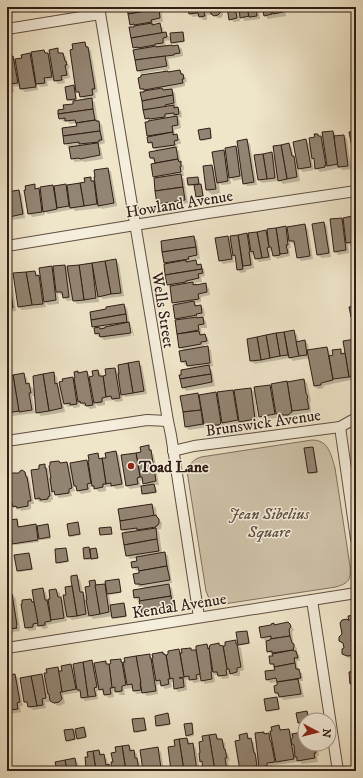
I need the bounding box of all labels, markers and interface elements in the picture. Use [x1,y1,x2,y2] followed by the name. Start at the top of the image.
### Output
[124,186,235,222] street label: Howland Avenue
[147,270,179,350] street label: Wells Street
[204,405,322,441] street label: Brunswick Avenue
[138,457,209,477] place label: Toad Lane
[126,461,136,471] marker: Toad Lane
[229,504,311,542] park label: Jean Sibelius Square
[131,589,228,623] street label: Kendal Avenue
[297,712,337,752] north arrow
[318,728,333,738] text: N

